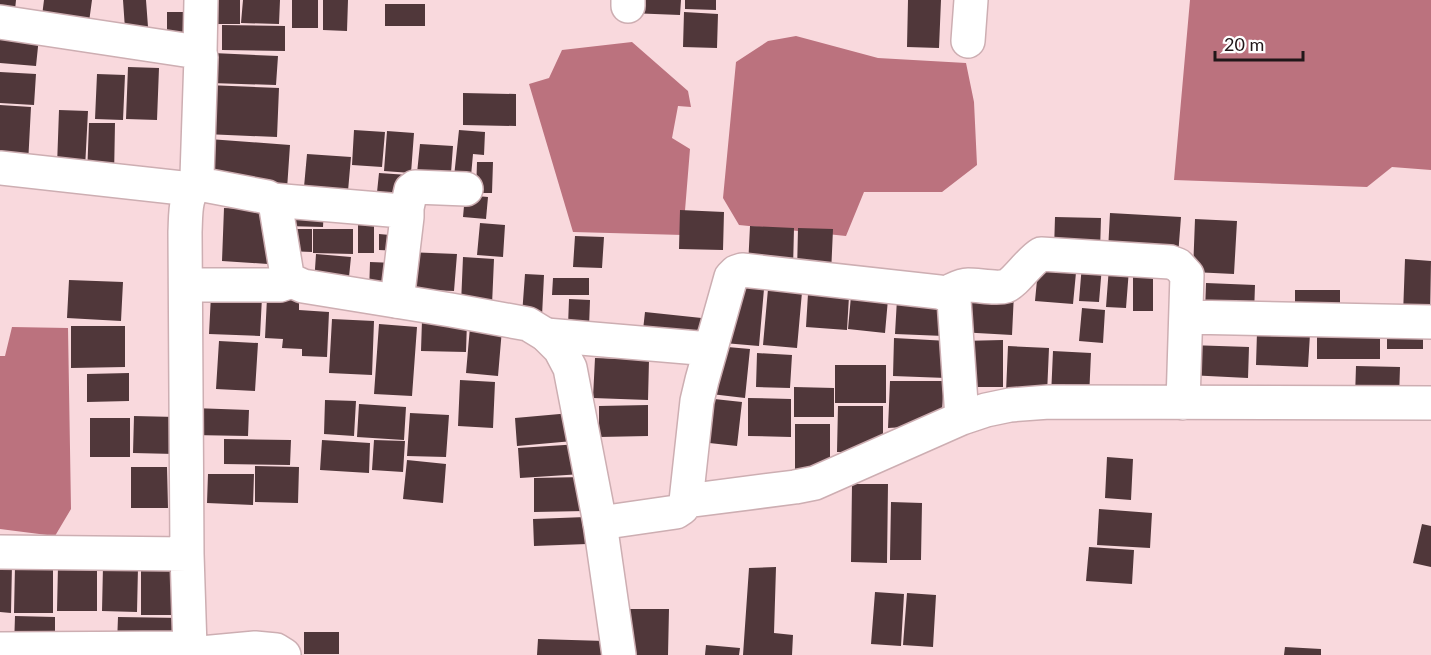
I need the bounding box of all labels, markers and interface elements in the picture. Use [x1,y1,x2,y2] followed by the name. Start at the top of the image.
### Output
[1215,24,1304,62] scale bar
[1224,33,1264,55] text: 20 m

